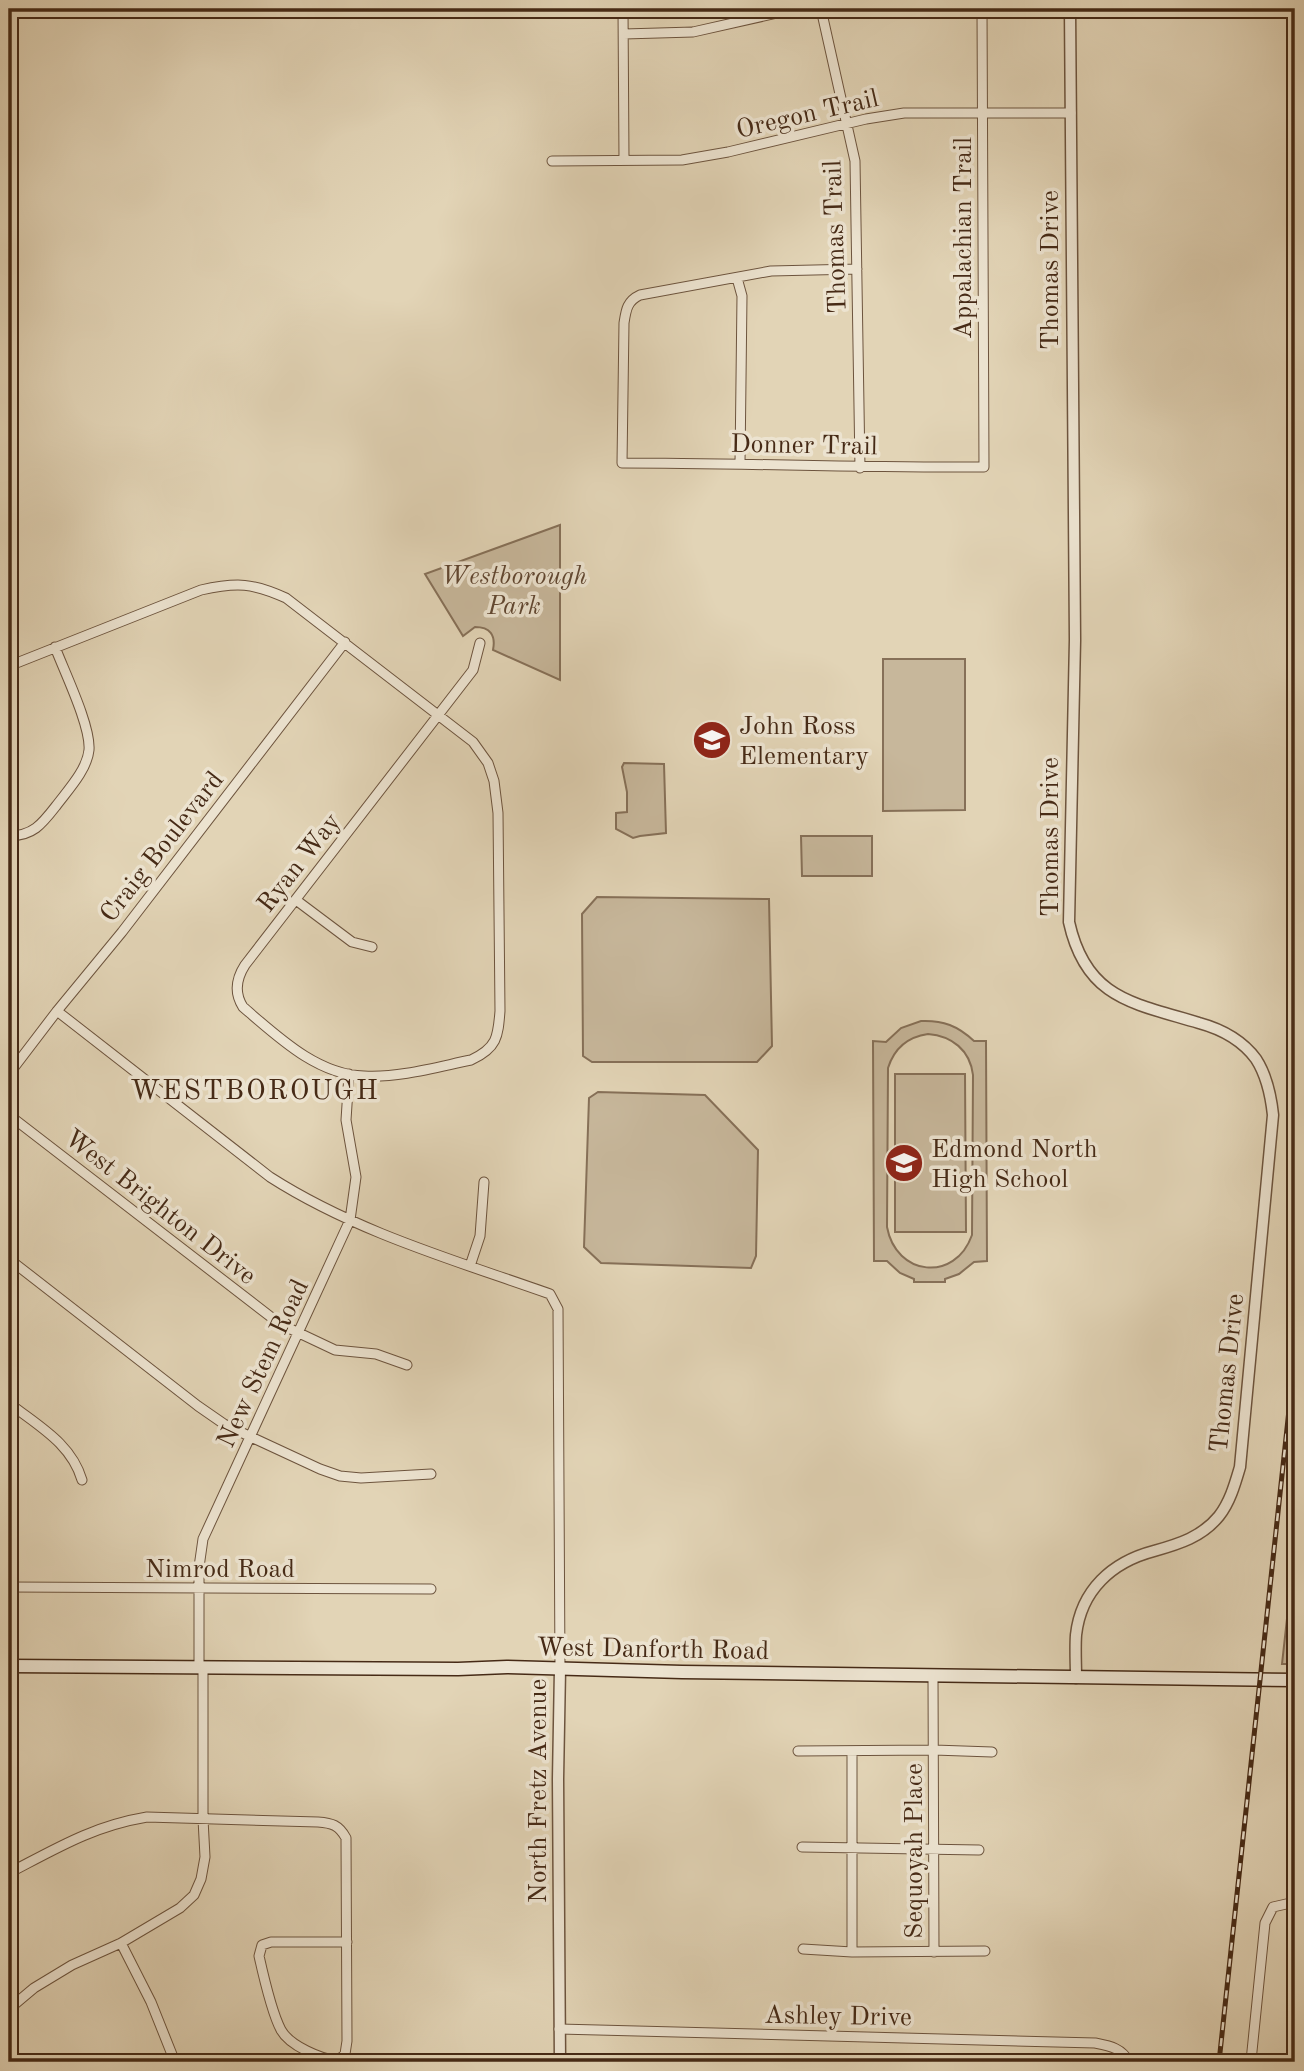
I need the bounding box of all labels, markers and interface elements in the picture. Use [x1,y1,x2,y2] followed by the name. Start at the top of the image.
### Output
[734,86,881,144] street label: Oregon Trail
[951,137,977,339] street label: Appalachian Trail
[820,160,852,314] street label: Thomas Trail
[1038,190,1064,350] street label: Thomas Drive
[730,432,878,460] street label: Donner Trail
[441,564,587,620] park label: Westborough Park
[739,714,869,770] place label: John Ross Elementary
[691,719,733,761] school or university icon: John Ross Elementary
[1038,757,1064,917] street label: Thomas Drive
[96,767,229,927] street label: Craig Boulevard
[253,809,346,918] street label: Ryan Way
[130,1078,380,1106] district label: WESTBOROUGH
[59,1125,260,1290] street label: West Brighton Drive
[931,1137,1098,1193] place label: Edmond North High School
[883,1142,925,1184] school or university icon: Edmond North High School
[213,1276,314,1452] street label: New Stem Road
[1207,1292,1249,1454] street label: Thomas Drive
[145,1557,295,1583] street label: Nimrod Road
[536,1635,770,1665] street label: West Danforth Road
[526,1679,552,1903] street label: North Fretz Avenue
[902,1763,928,1939] street label: Sequoyah Place
[764,2003,912,2031] street label: Ashley Drive

